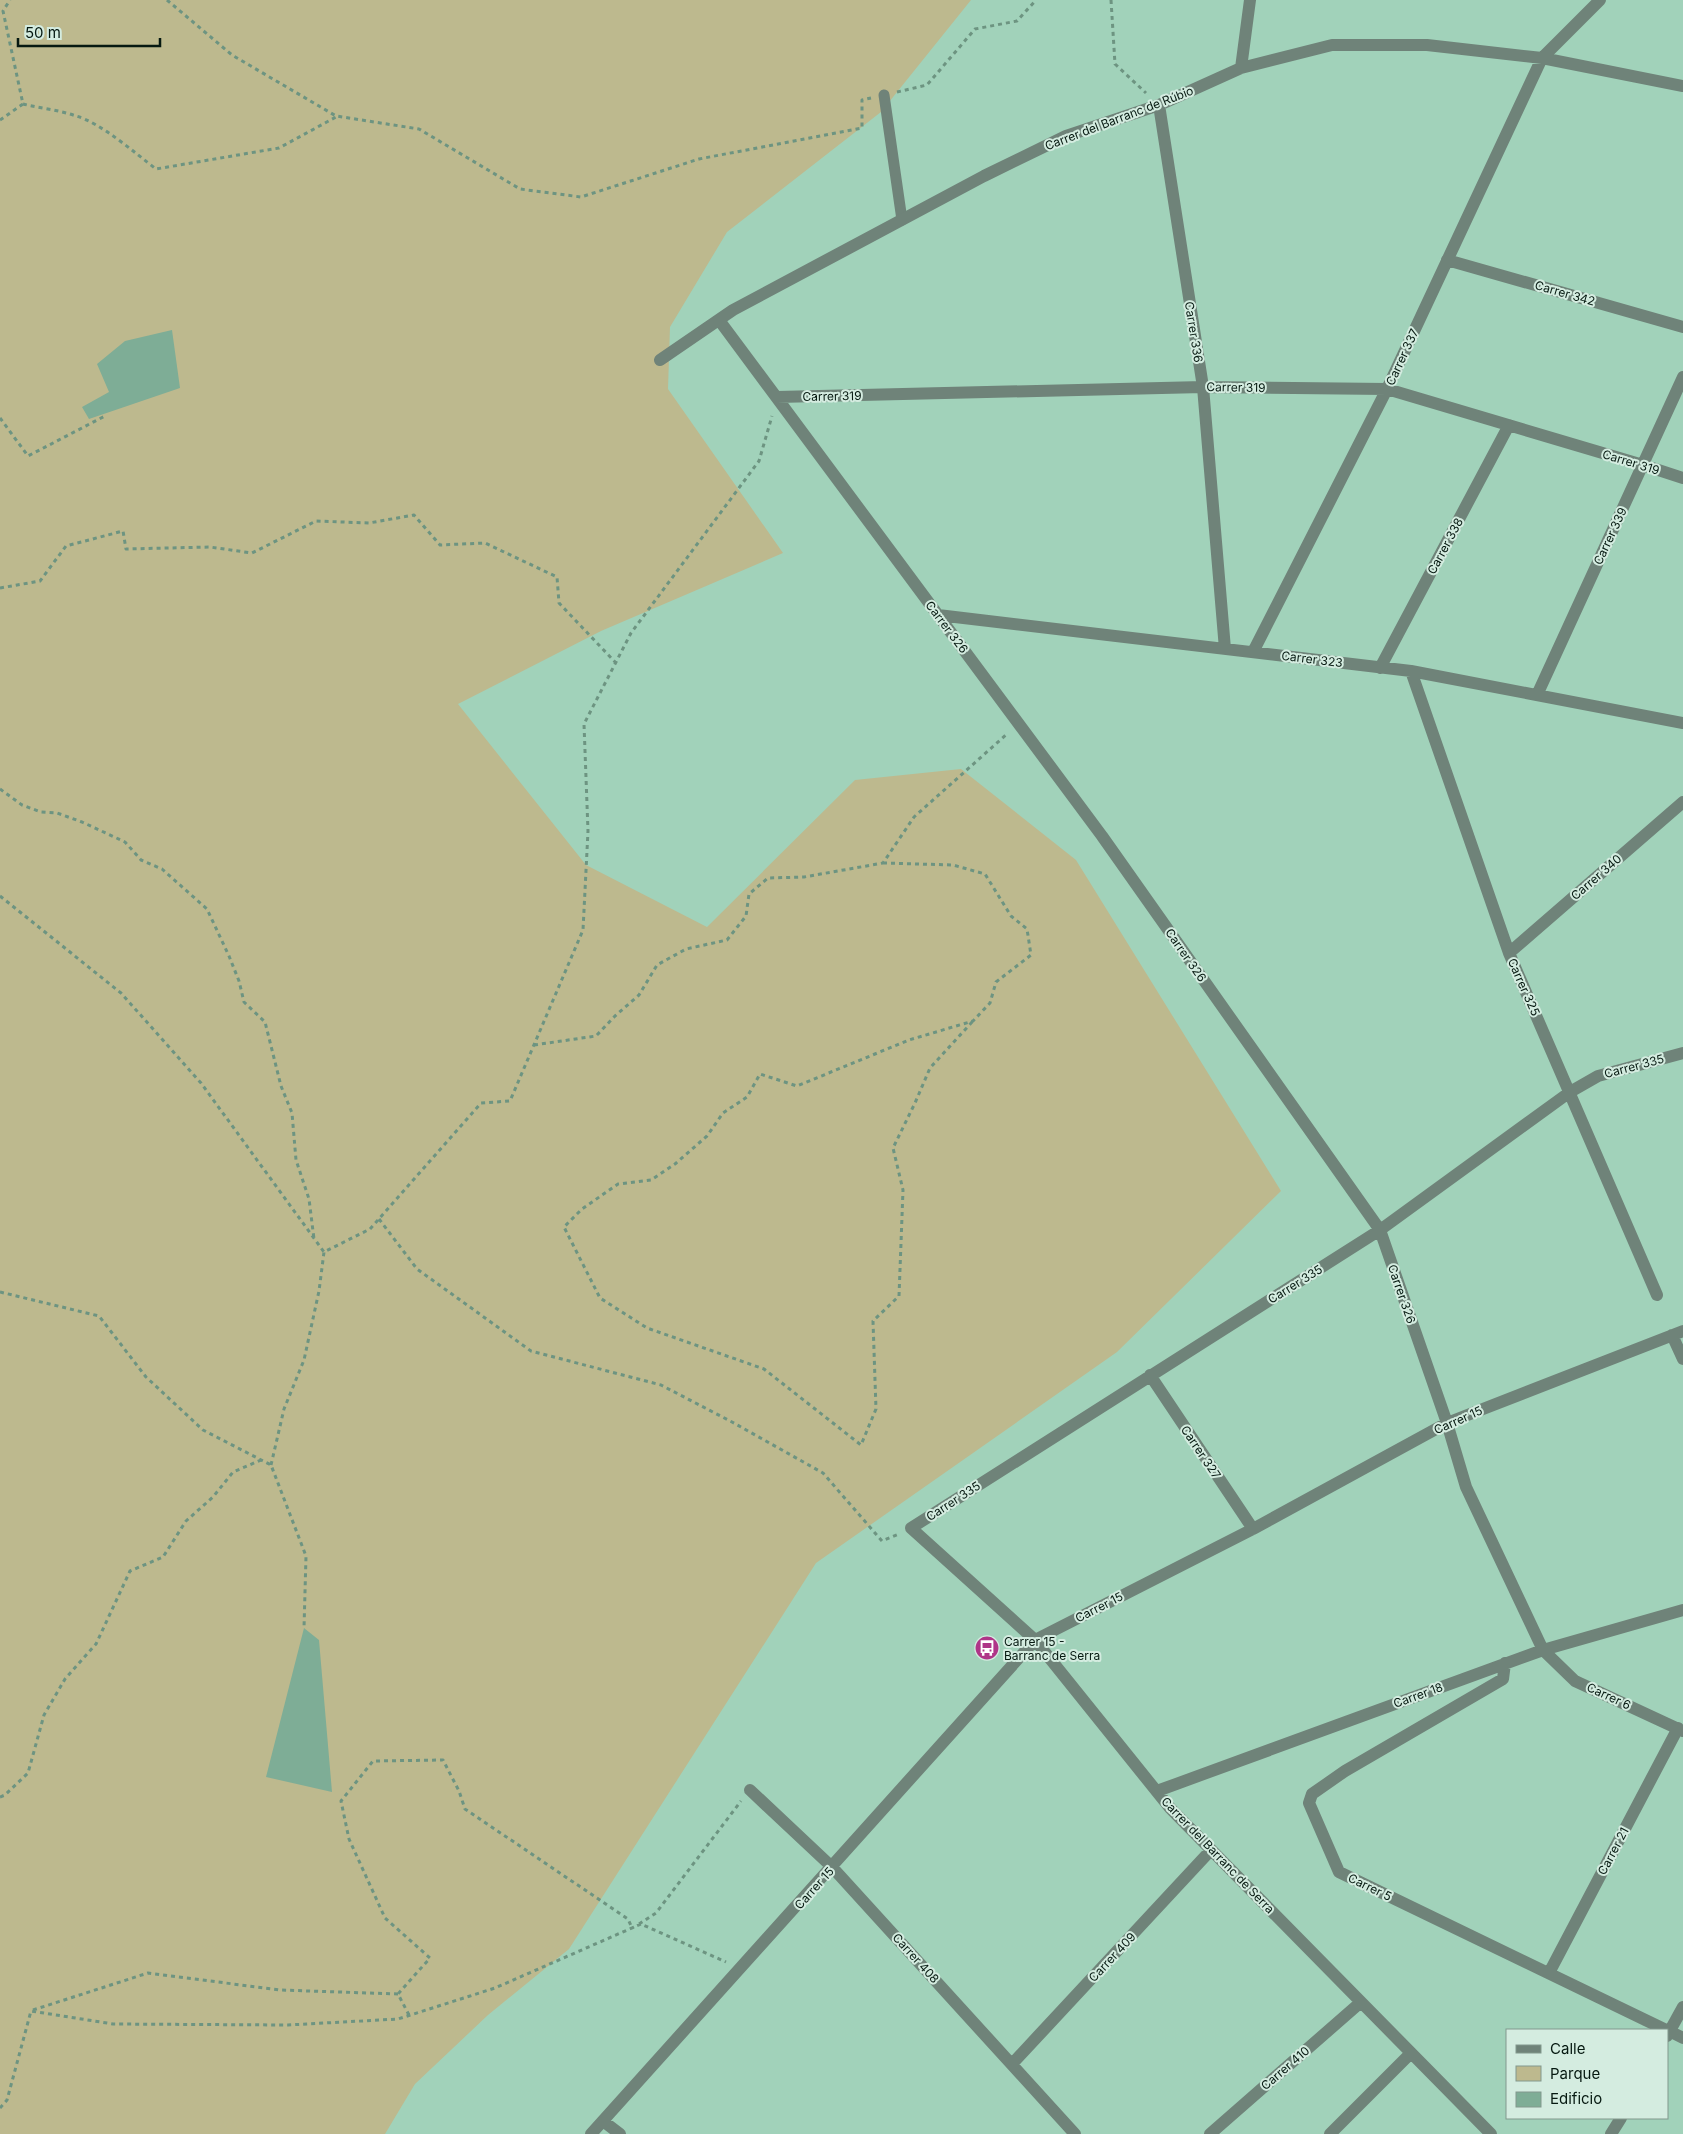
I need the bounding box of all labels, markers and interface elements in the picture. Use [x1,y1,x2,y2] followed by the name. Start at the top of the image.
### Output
[18,15,160,47] scale bar
[25,23,61,42] text: 50 m
[1043,83,1195,153] street label: Carrer del Barranc de Rúbio
[1533,277,1597,309] street label: Carrer 342
[1182,300,1206,364] street label: Carrer 336
[1382,326,1422,388] street label: Carrer 337
[1206,379,1266,395] street label: Carrer 319
[802,388,862,404] street label: Carrer 319
[1601,446,1661,478] street label: Carrer 319
[1590,505,1630,567] street label: Carrer 339
[1424,515,1466,577] street label: Carrer 338
[922,598,972,656] street label: Carrer 326
[1281,648,1343,670] street label: Carrer 323
[1568,851,1624,903] street label: Carrer 340
[1162,925,1210,985] street label: Carrer 326
[1505,956,1543,1018] street label: Carrer 325
[1602,1051,1666,1081] street label: Carrer 335
[1265,1261,1325,1307] street label: Carrer 335
[1385,1262,1419,1326] street label: Carrer 326
[1431,1403,1485,1437] street label: Carrer 15
[1178,1423,1224,1482] street label: Carrer 327
[923,1478,983,1524] street label: Carrer 335
[1073,1589,1125,1625] street label: Carrer 15
[1004,1634,1100,1663] place label: Carrer 15 - Barranc de Serra
[974,1635,1000,1661] bus stop icon: Carrer 15 - Barranc de Serra
[1391,1679,1445,1711] street label: Carrer 18
[1585,1679,1633,1713] street label: Carrer 6
[1158,1794,1278,1916] street label: Carrer del Barranc de Serra
[1594,1825,1632,1877] street label: Carrer 21
[791,1864,837,1912] street label: Carrer 15
[1346,1870,1394,1904] street label: Carrer 5
[1085,1929,1139,1985] street label: Carrer 409
[890,1930,942,1986] street label: Carrer 408
[1506,2029,1668,2119] legend
[1550,2039,1585,2058] text: Calle
[1258,2043,1312,2093] street label: Carrer 410
[1550,2064,1600,2083] text: Parque
[1550,2089,1602,2108] text: Edificio

